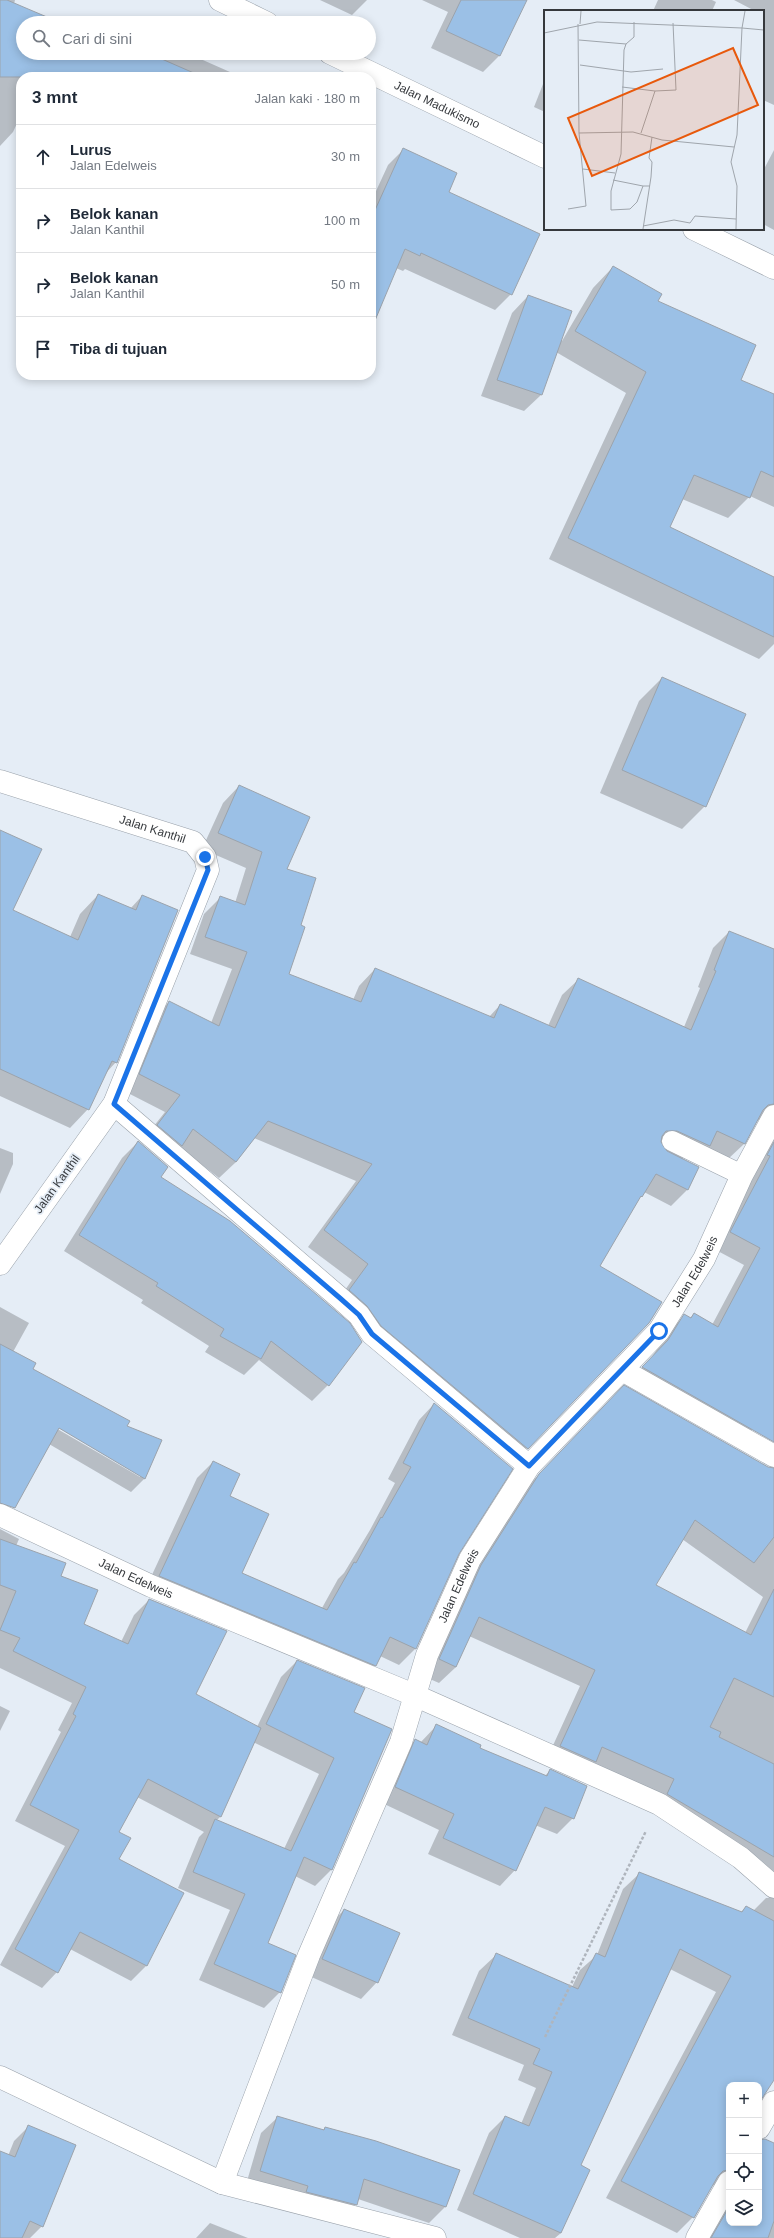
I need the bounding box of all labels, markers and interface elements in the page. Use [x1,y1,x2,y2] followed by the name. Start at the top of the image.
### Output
[544,10,764,230] inset map
[16,16,376,60] search box
[30,27,52,49] icon: search
[62,30,132,47] text: Cari di sini
[392,78,483,132] street label: Jalan Madukismo
[32,88,77,107] text: 3 mnt
[255,91,360,106] text: Jalan kaki · 180 m
[70,141,112,158] text: Lurus
[32,146,54,168] icon: ahead
[331,149,360,164] text: 30 m
[70,158,157,173] text: Jalan Edelweis
[70,205,158,222] text: Belok kanan
[32,210,54,232] icon: right
[324,213,360,228] text: 100 m
[70,222,144,237] text: Jalan Kanthil
[70,269,158,286] text: Belok kanan
[32,274,54,296] icon: right
[331,277,360,292] text: 50 m
[70,286,144,301] text: Jalan Kanthil
[32,338,54,360] icon: arrive
[70,340,167,357] text: Tiba di tujuan
[118,812,187,846] street label: Jalan Kanthil
[196,848,214,866] route end
[31,1152,83,1216] street label: Jalan Kanthil
[669,1234,721,1310] street label: Jalan Edelweis
[650,1322,668,1340] route start
[435,1546,482,1625] street label: Jalan Edelweis
[96,1555,175,1601] street label: Jalan Edelweis
[726,2082,762,2226] map controls
[726,2082,762,2118] button: +
[726,2118,762,2154] button: −
[726,2154,762,2190] button: locate
[726,2190,762,2226] button: layers

